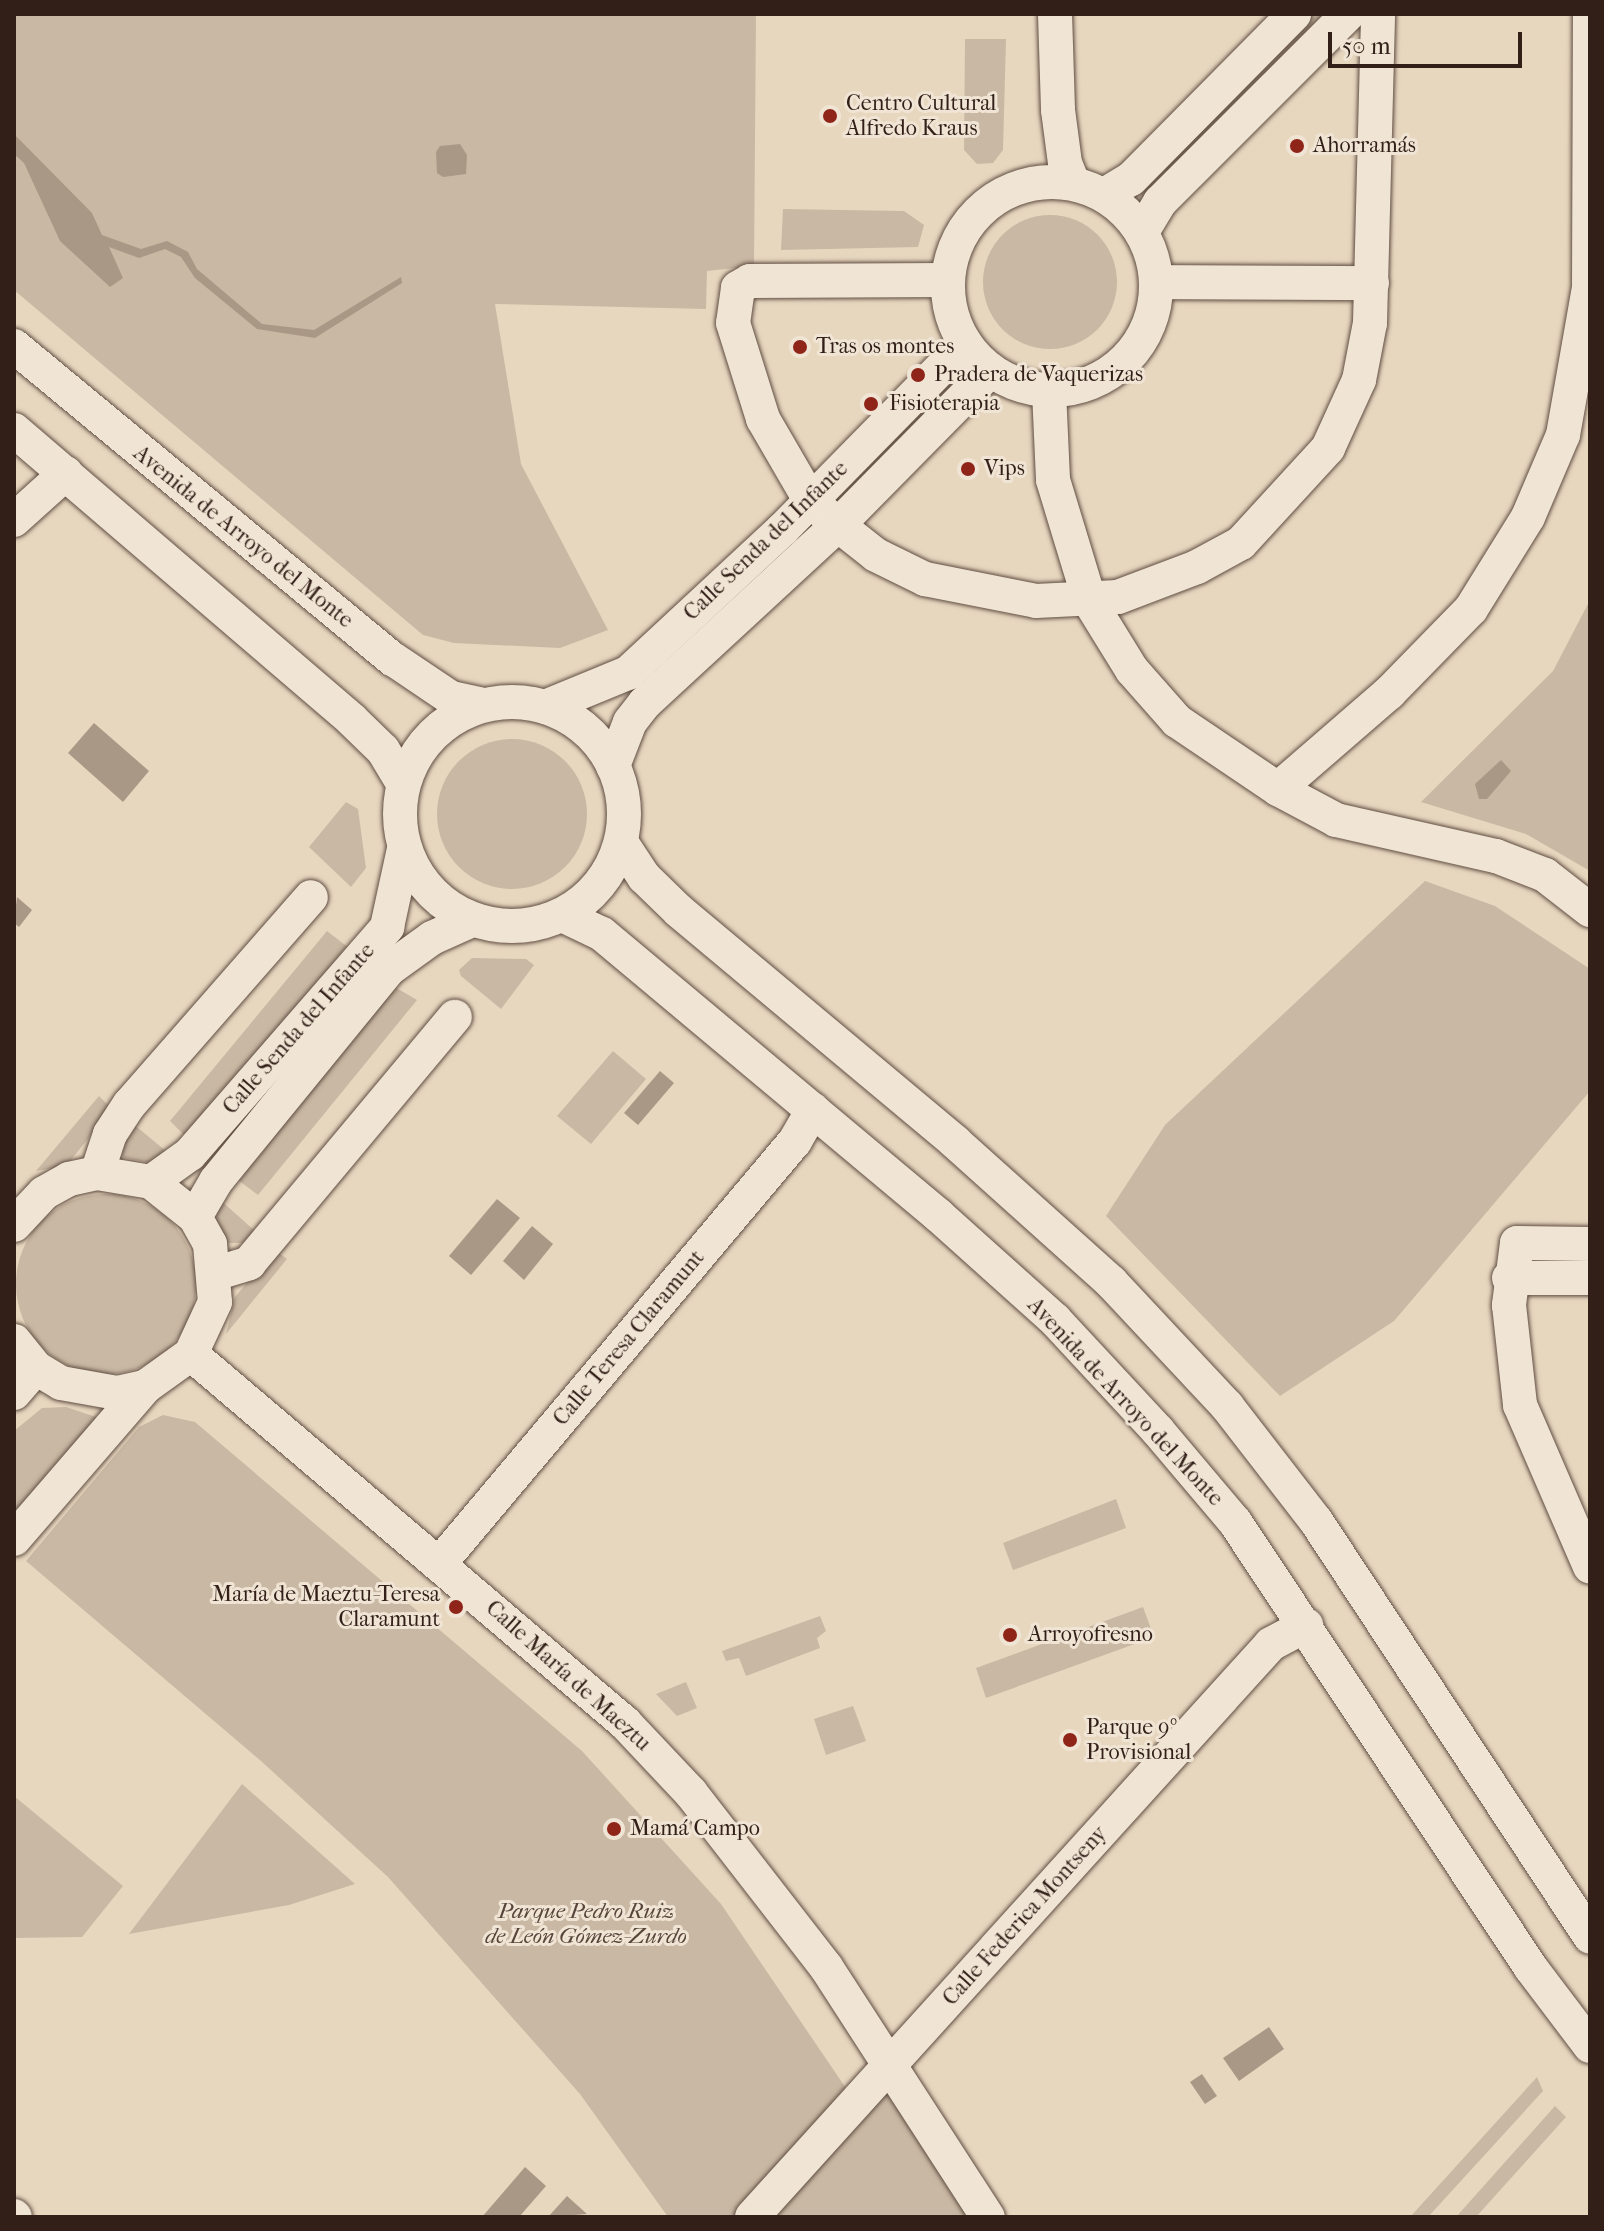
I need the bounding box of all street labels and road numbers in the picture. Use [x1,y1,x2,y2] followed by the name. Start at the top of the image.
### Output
[128,440,358,634] street label: Avenida de Arroyo del Monte
[678,456,854,626] street label: Calle Senda del Infante
[217,938,381,1120] street label: Calle Senda del Infante
[548,1245,710,1431] street label: Calle Teresa Claramunt
[1022,1292,1228,1512] street label: Avenida de Arroyo del Monte
[480,1595,656,1757] street label: Calle María de Maeztu
[937,1821,1113,2011] street label: Calle Federica Montseny

